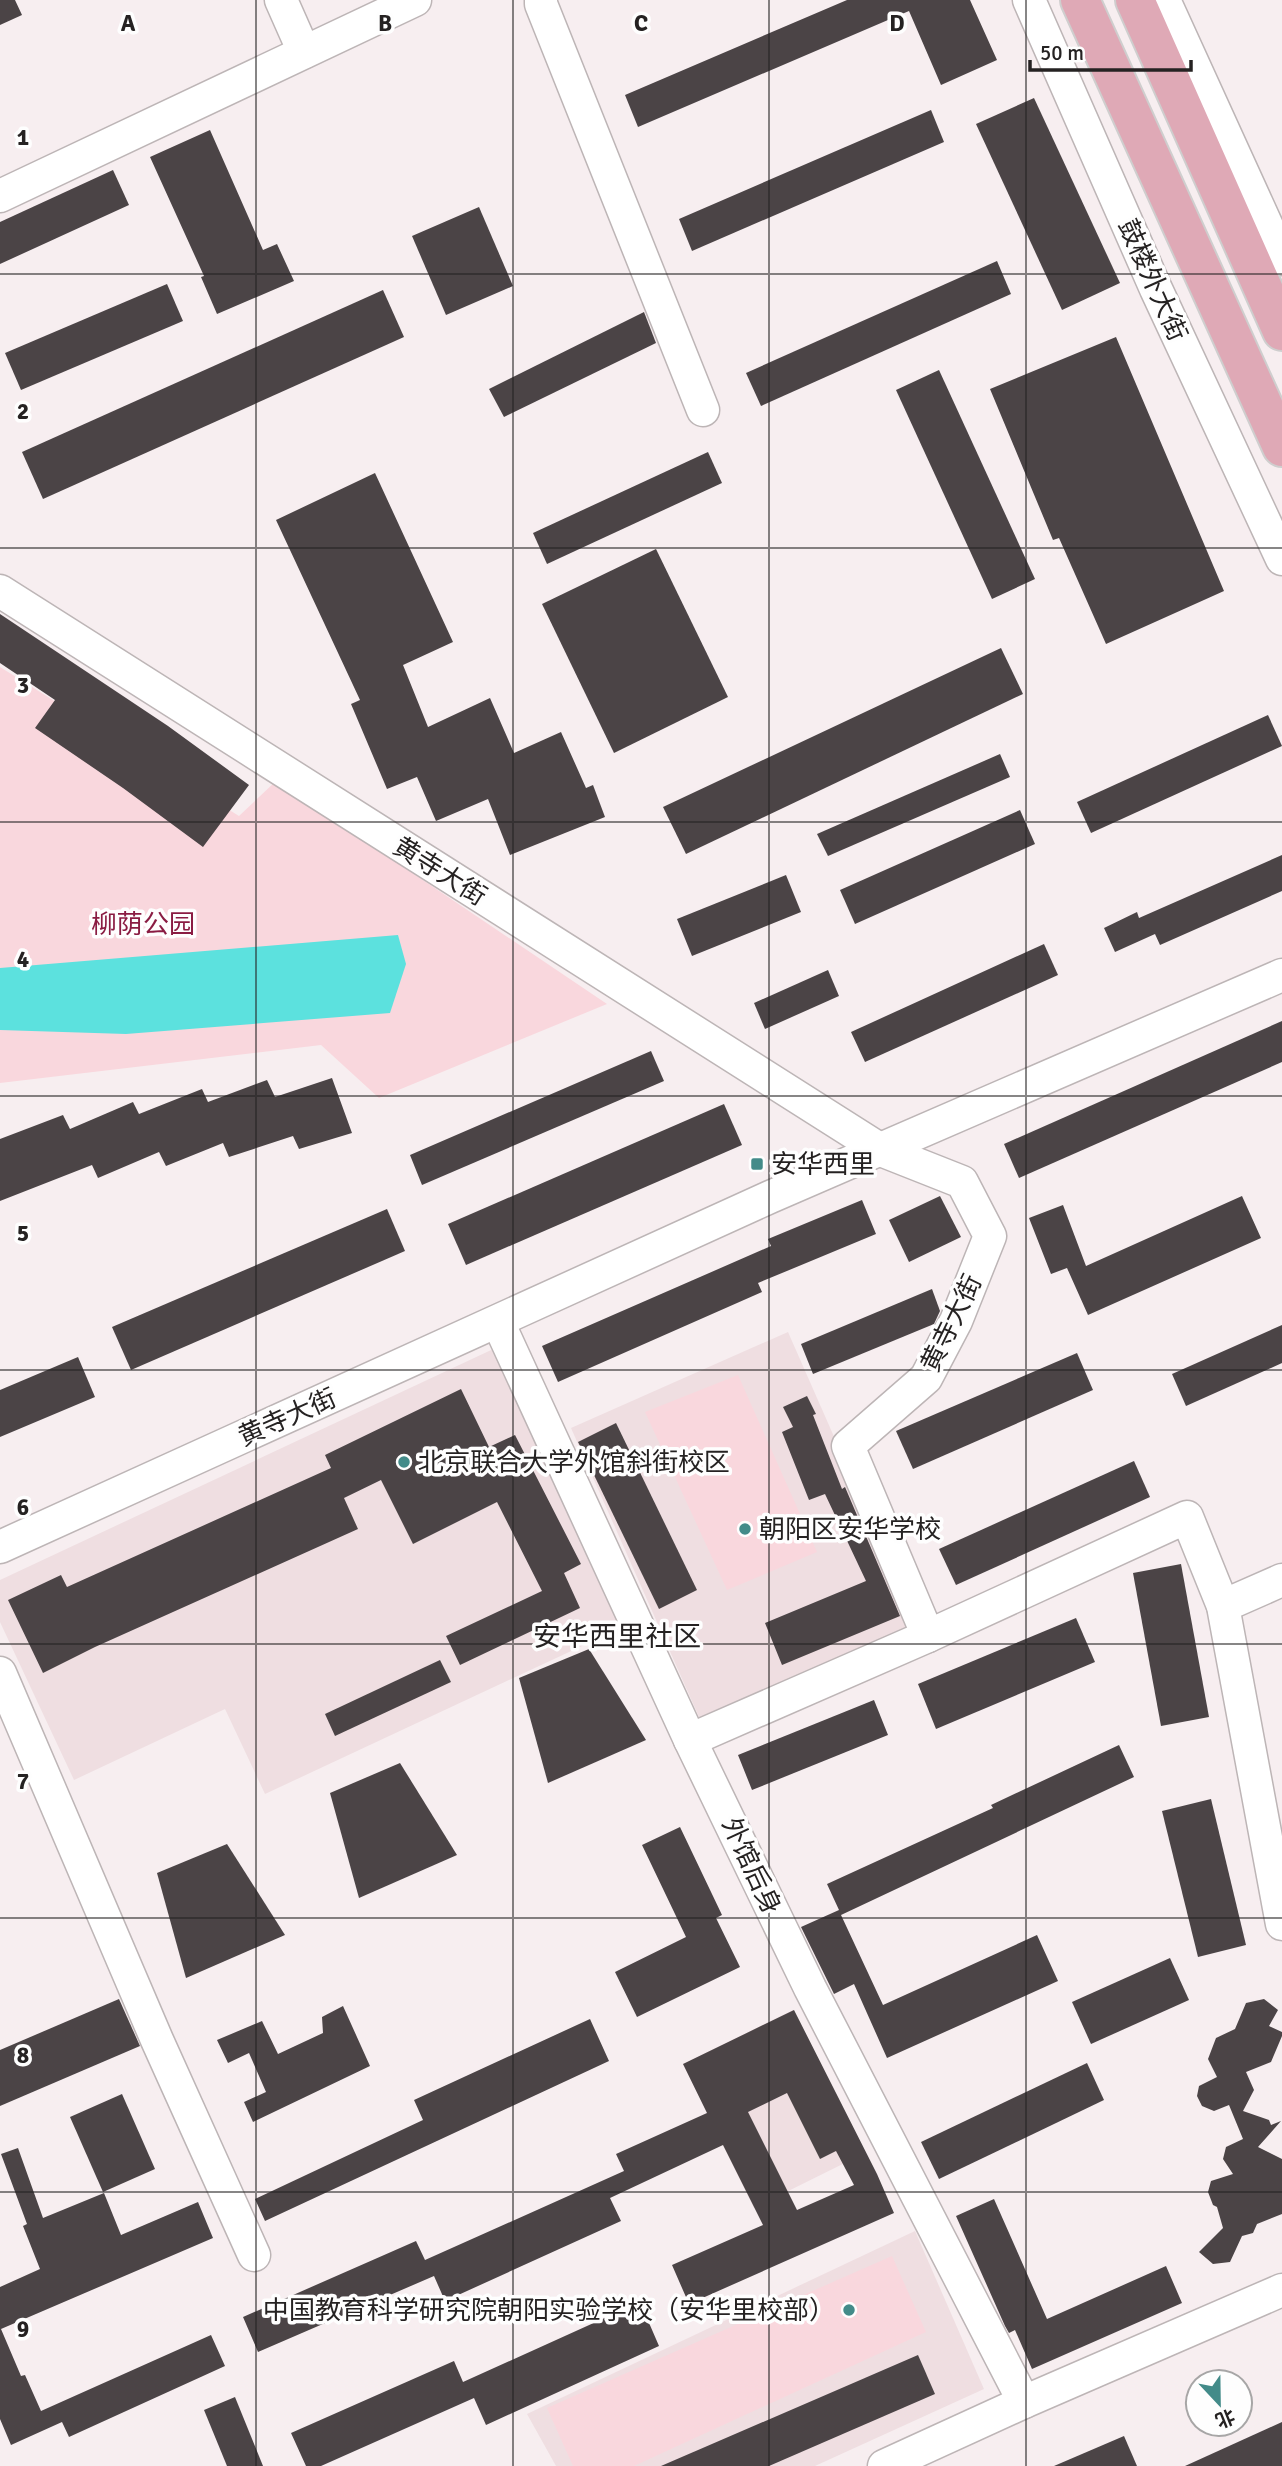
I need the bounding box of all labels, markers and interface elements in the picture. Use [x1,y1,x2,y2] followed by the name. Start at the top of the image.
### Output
[121,9,136,38] text: A
[378,9,392,38] text: B
[634,9,648,38] text: C
[889,9,905,38] text: D
[1030,28,1191,72] scale bar
[1040,40,1084,66] text: 50 m
[17,123,29,152] text: 1
[1111,215,1193,346] street label: 鼓楼外大街
[17,397,29,426] text: 2
[17,671,29,700] text: 3
[387,831,492,913] street label: 黄寺大街
[91,909,195,941] park label: 柳荫公园
[17,945,29,974] text: 4
[771,1149,875,1181] place label: 安华西里
[749,1156,765,1172] marker: 安华西里
[17,1219,29,1248] text: 5
[915,1270,989,1377] street label: 黄寺大街
[233,1382,341,1454] street label: 黄寺大街
[418,1447,730,1479] place label: 北京联合大学外馆斜街校区
[396,1454,412,1470] marker: 北京联合大学外馆斜街校区
[17,1493,29,1522] text: 6
[759,1514,941,1546] place label: 朝阳区安华学校
[737,1521,753,1537] marker: 朝阳区安华学校
[533,1620,701,1654] district label: 安华西里社区
[17,1767,29,1796] text: 7
[715,1813,788,1920] street label: 外馆后身
[17,2041,29,2070] text: 8
[263,2295,835,2327] place label: 中国教育科学研究院朝阳实验学校（安华里校部）
[841,2302,857,2318] marker: 中国教育科学研究院朝阳实验学校（安华里校部）
[17,2315,29,2344] text: 9
[1184,2368,1254,2438] north arrow
[1212,2403,1238,2433] text: 北

